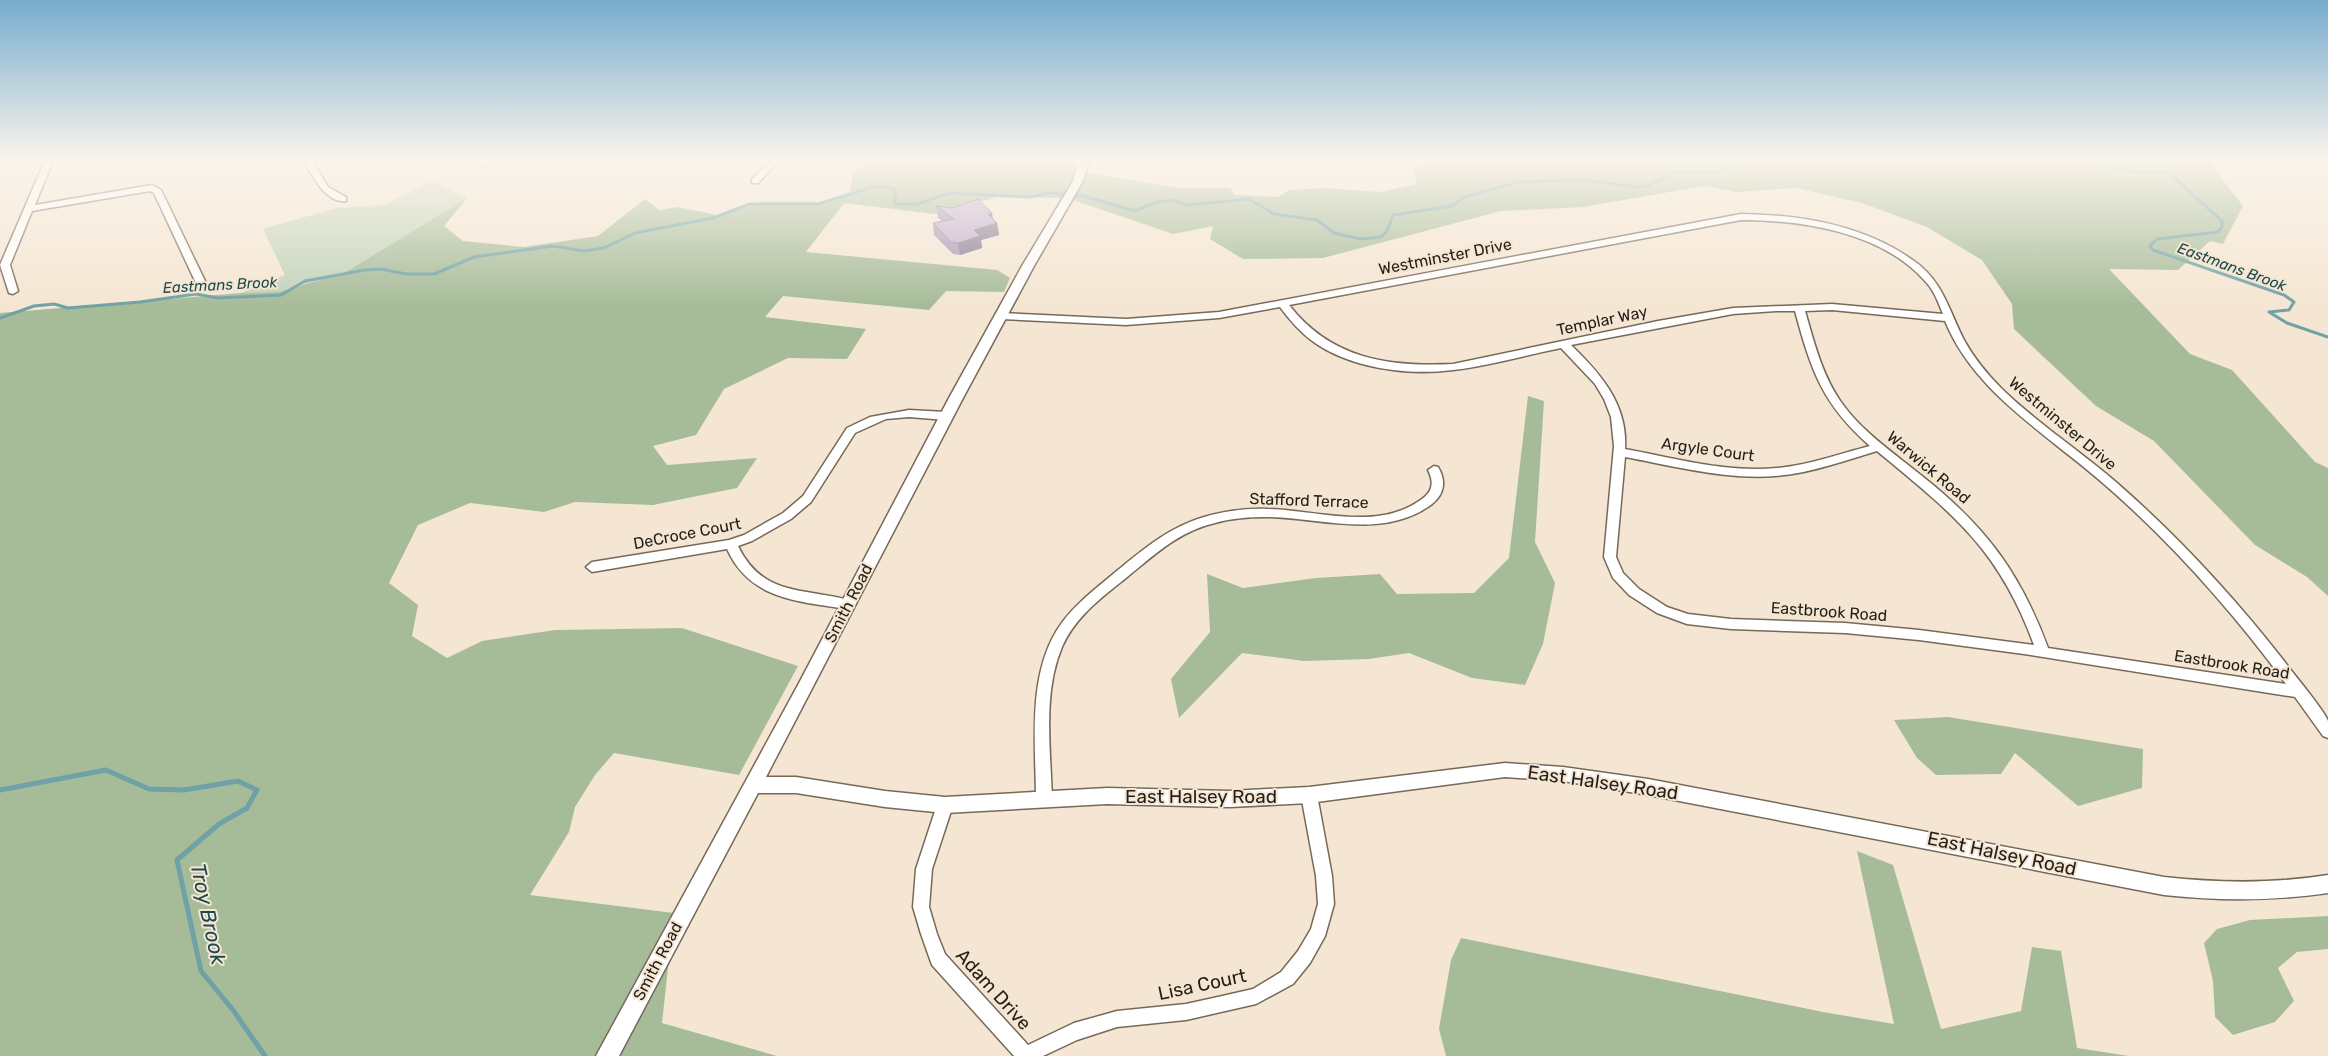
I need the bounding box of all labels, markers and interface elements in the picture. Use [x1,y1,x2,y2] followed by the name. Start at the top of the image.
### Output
[1377,234,1513,279] street label: Westminster Drive
[2175,239,2289,295] water label: Eastmans Brook
[162,273,278,297] water label: Eastmans Brook
[1555,302,1649,339] street label: Templar Way
[2005,373,2121,474] street label: Westminster Drive
[1883,427,1974,508] street label: Warwick Road
[1660,434,1756,465] street label: Argyle Court
[1249,489,1369,512] street label: Stafford Terrace
[632,514,743,553] street label: DeCroce Court
[820,561,876,646] street label: Smith Road
[1770,598,1888,625] street label: Eastbrook Road
[2173,646,2291,683] street label: Eastbrook Road
[1526,761,1680,804] street label: East Halsey Road
[1125,785,1277,808] street label: East Halsey Road
[1925,826,2079,881] street label: East Halsey Road
[186,861,232,968] water label: Troy Brook
[629,919,686,1004] street label: Smith Road
[951,944,1036,1035] street label: Adam Drive
[1156,964,1249,1005] street label: Lisa Court

